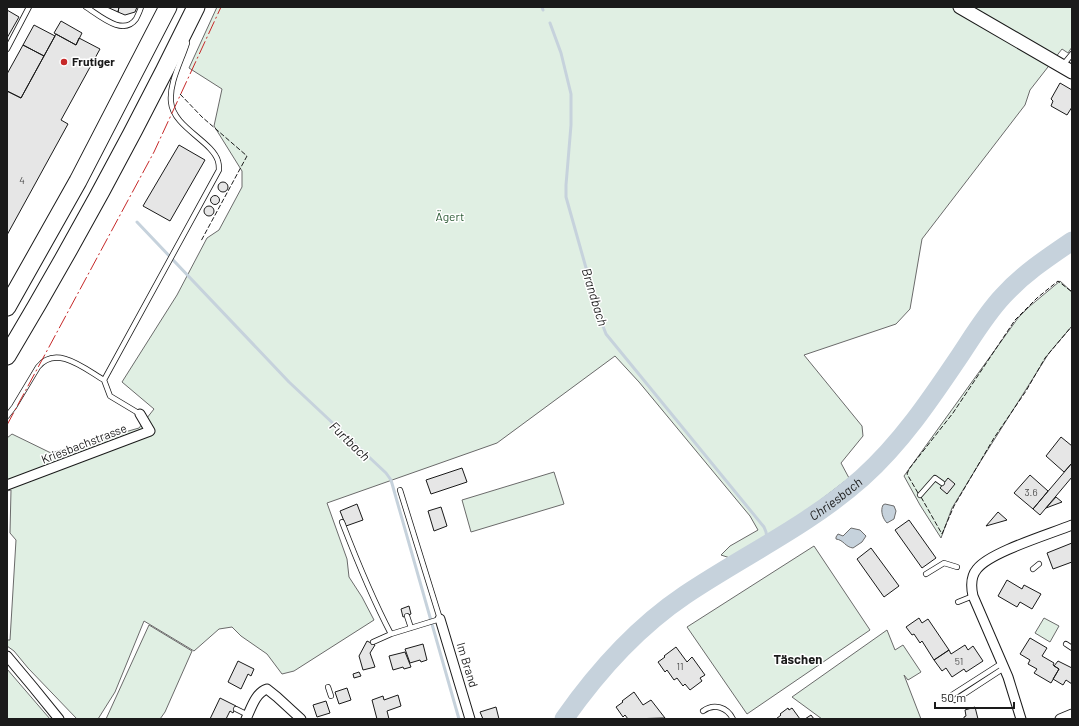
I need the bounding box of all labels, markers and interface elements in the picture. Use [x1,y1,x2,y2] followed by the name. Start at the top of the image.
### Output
[72,54,115,68] place label: Frutiger
[59,57,69,67] marker: Frutiger
[19,174,25,186] house number: 4
[436,209,464,223] park label: Ägert
[579,266,611,328] water label: Brandbach
[326,418,374,464] water label: Furtbach
[39,420,128,466] street label: Kriesbachstrasse
[806,474,865,524] water label: Chriesbach
[1024,486,1038,498] house number: 3.6
[454,640,481,689] street label: Im Brand
[774,651,822,667] district label: Täschen
[955,655,963,667] house number: 51
[676,660,684,672] house number: 11
[935,684,1014,710] scale bar
[941,690,966,704] text: 50 m

